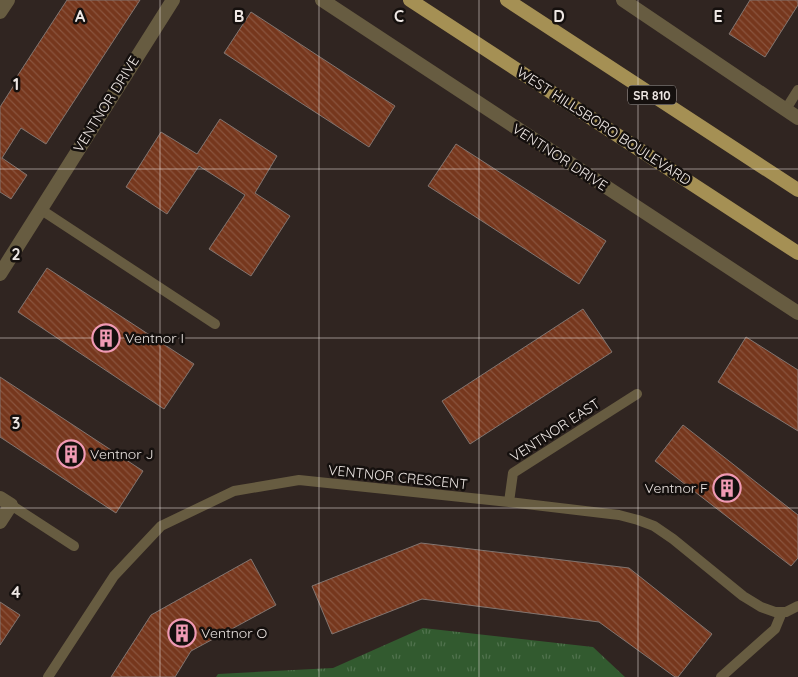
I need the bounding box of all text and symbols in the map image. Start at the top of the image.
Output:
text: A [75,6,86,26]
text: B [234,6,244,26]
text: C [394,6,404,26]
text: D [553,6,565,26]
text: E [713,6,723,26]
street label: VENTNOR DRIVE [69,52,143,156]
street label: WEST HILLSBORO BOULEVARD [513,63,695,189]
text: 1 [13,74,19,94]
road number: SR 810 [628,86,676,104]
street label: VENTNOR DRIVE [509,119,611,195]
text: 2 [11,244,21,264]
building icon: Ventnor I [91,323,121,353]
place label: Ventnor I [125,329,184,347]
street label: VENTNOR EAST [507,394,603,466]
text: 3 [12,413,20,433]
building icon: Ventnor J [56,439,86,469]
place label: Ventnor J [90,445,154,463]
street label: VENTNOR CRESCENT [327,461,469,493]
building icon: Ventnor F [712,473,742,503]
place label: Ventnor F [645,479,708,497]
text: 4 [11,582,21,602]
building icon: Ventnor O [167,618,197,648]
place label: Ventnor O [201,624,267,642]

